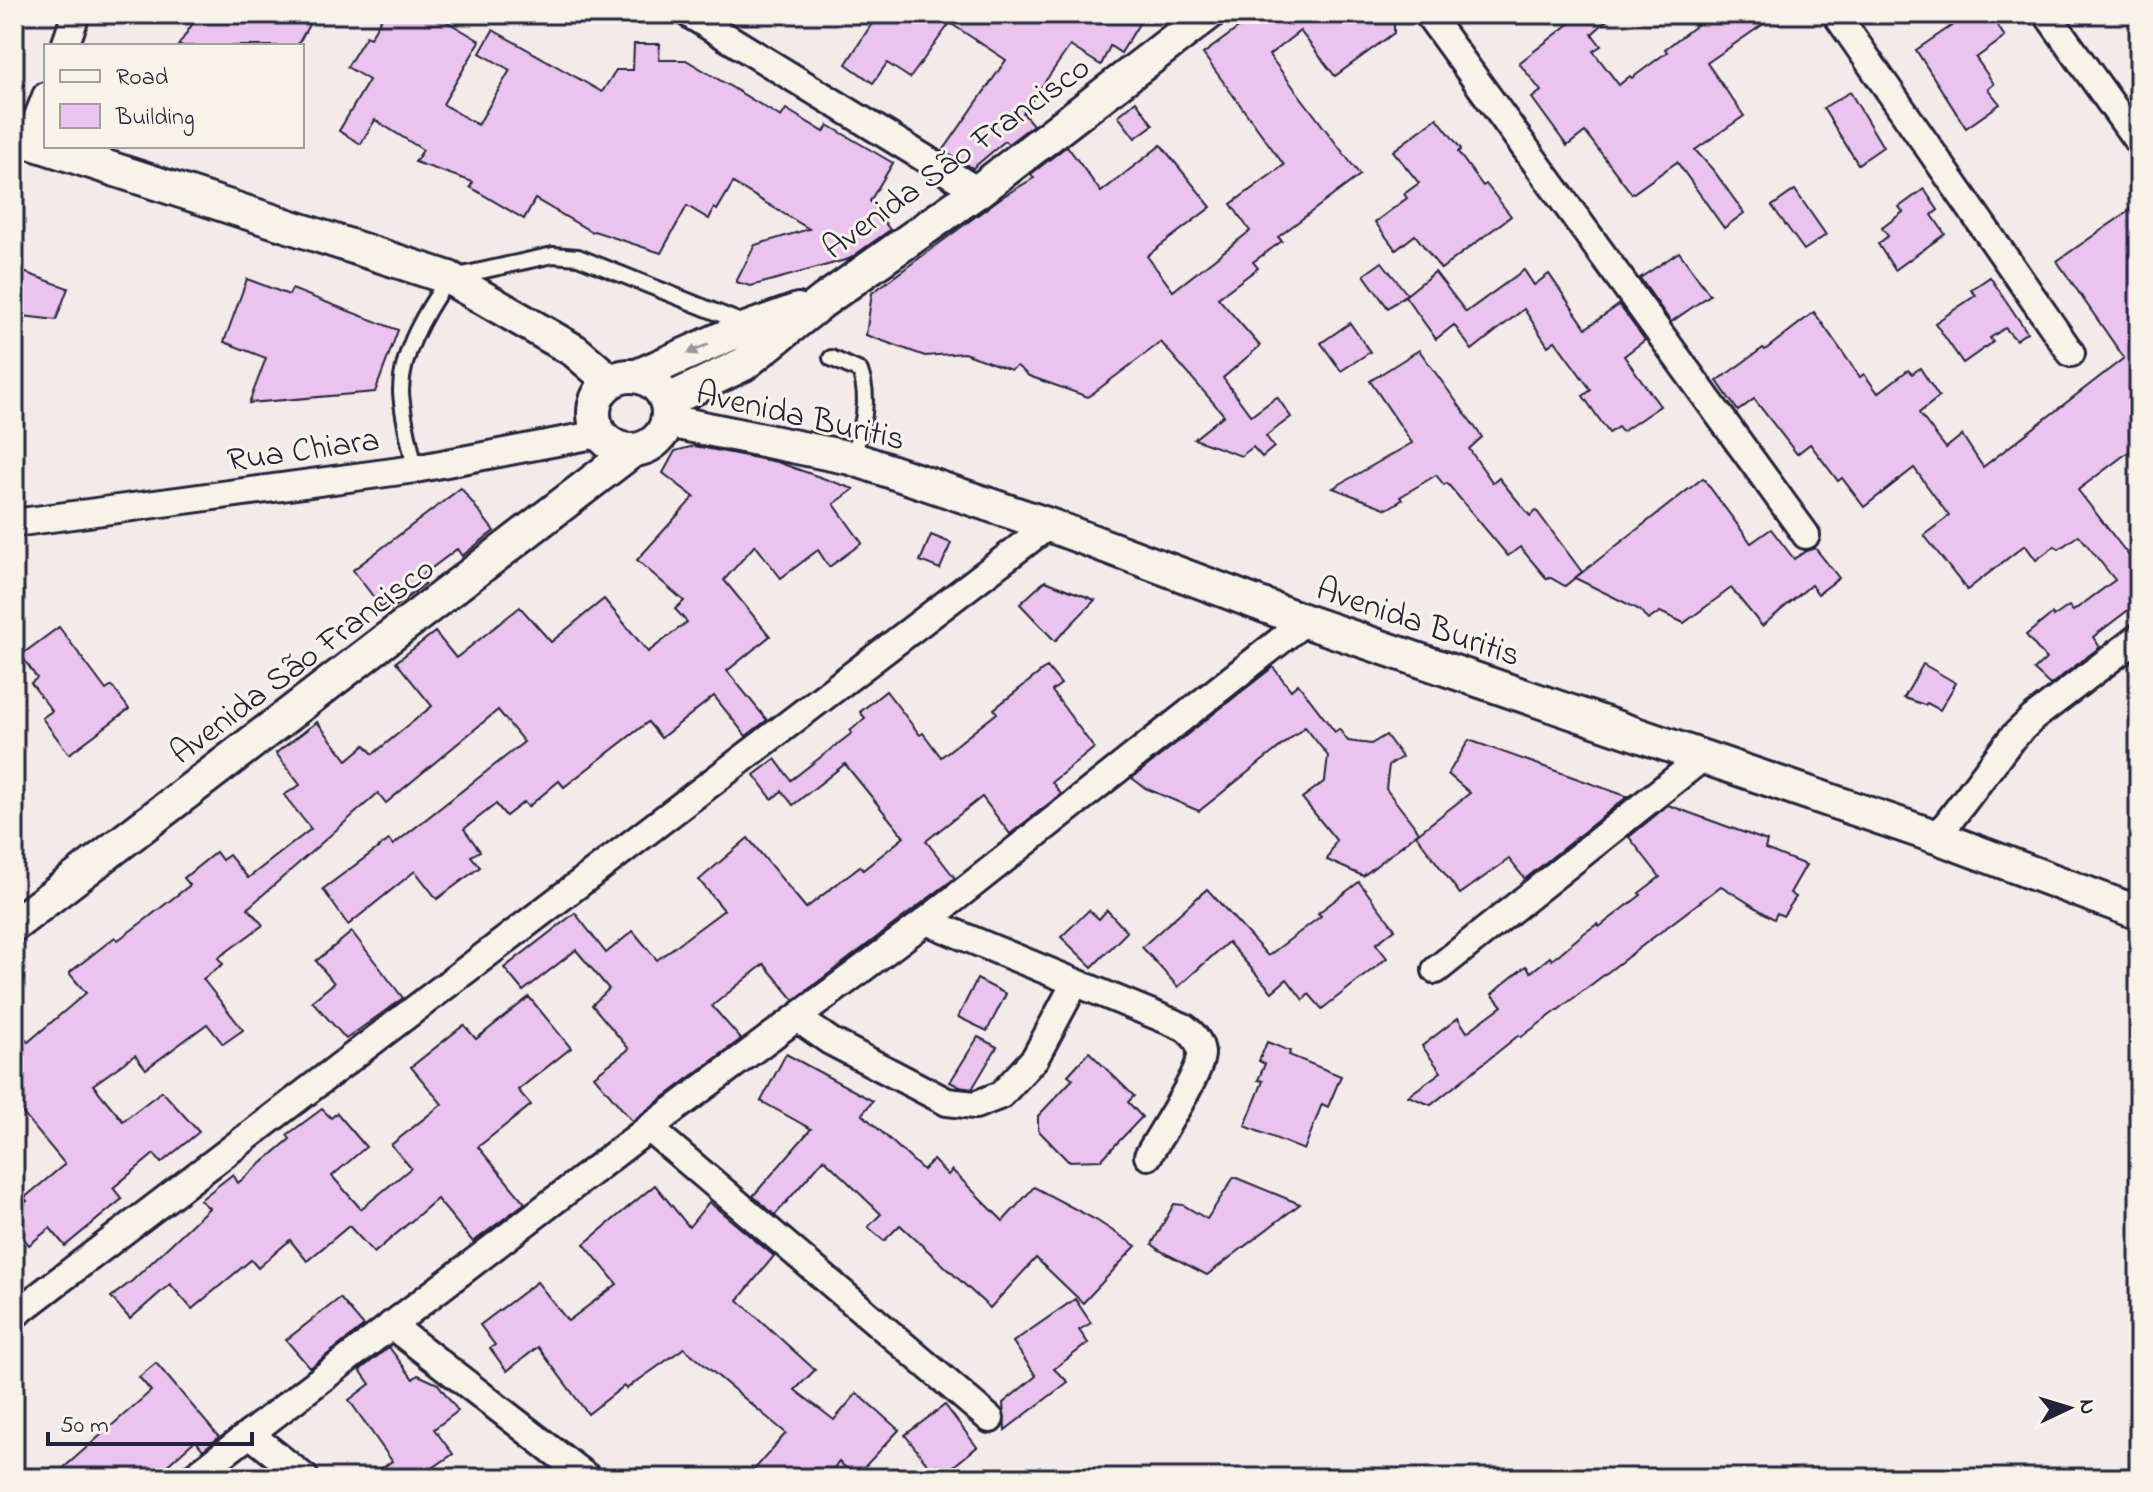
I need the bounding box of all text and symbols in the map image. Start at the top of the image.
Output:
legend [44,44,304,148]
street label: Avenida São Francisco [813,45,1102,274]
text: Road [116,61,169,96]
text: Building [115,101,195,136]
one-way arrow [686,342,710,356]
street label: Avenida Buritis [691,370,909,466]
street label: Rua Chiara [224,417,383,487]
street label: Avenida São Francisco [160,546,446,779]
street label: Avenida Buritis [1309,565,1526,682]
north arrow [2029,1368,2109,1448]
scale bar [48,1396,252,1446]
text: N [2069,1398,2102,1415]
text: 50 m [60,1409,109,1444]

